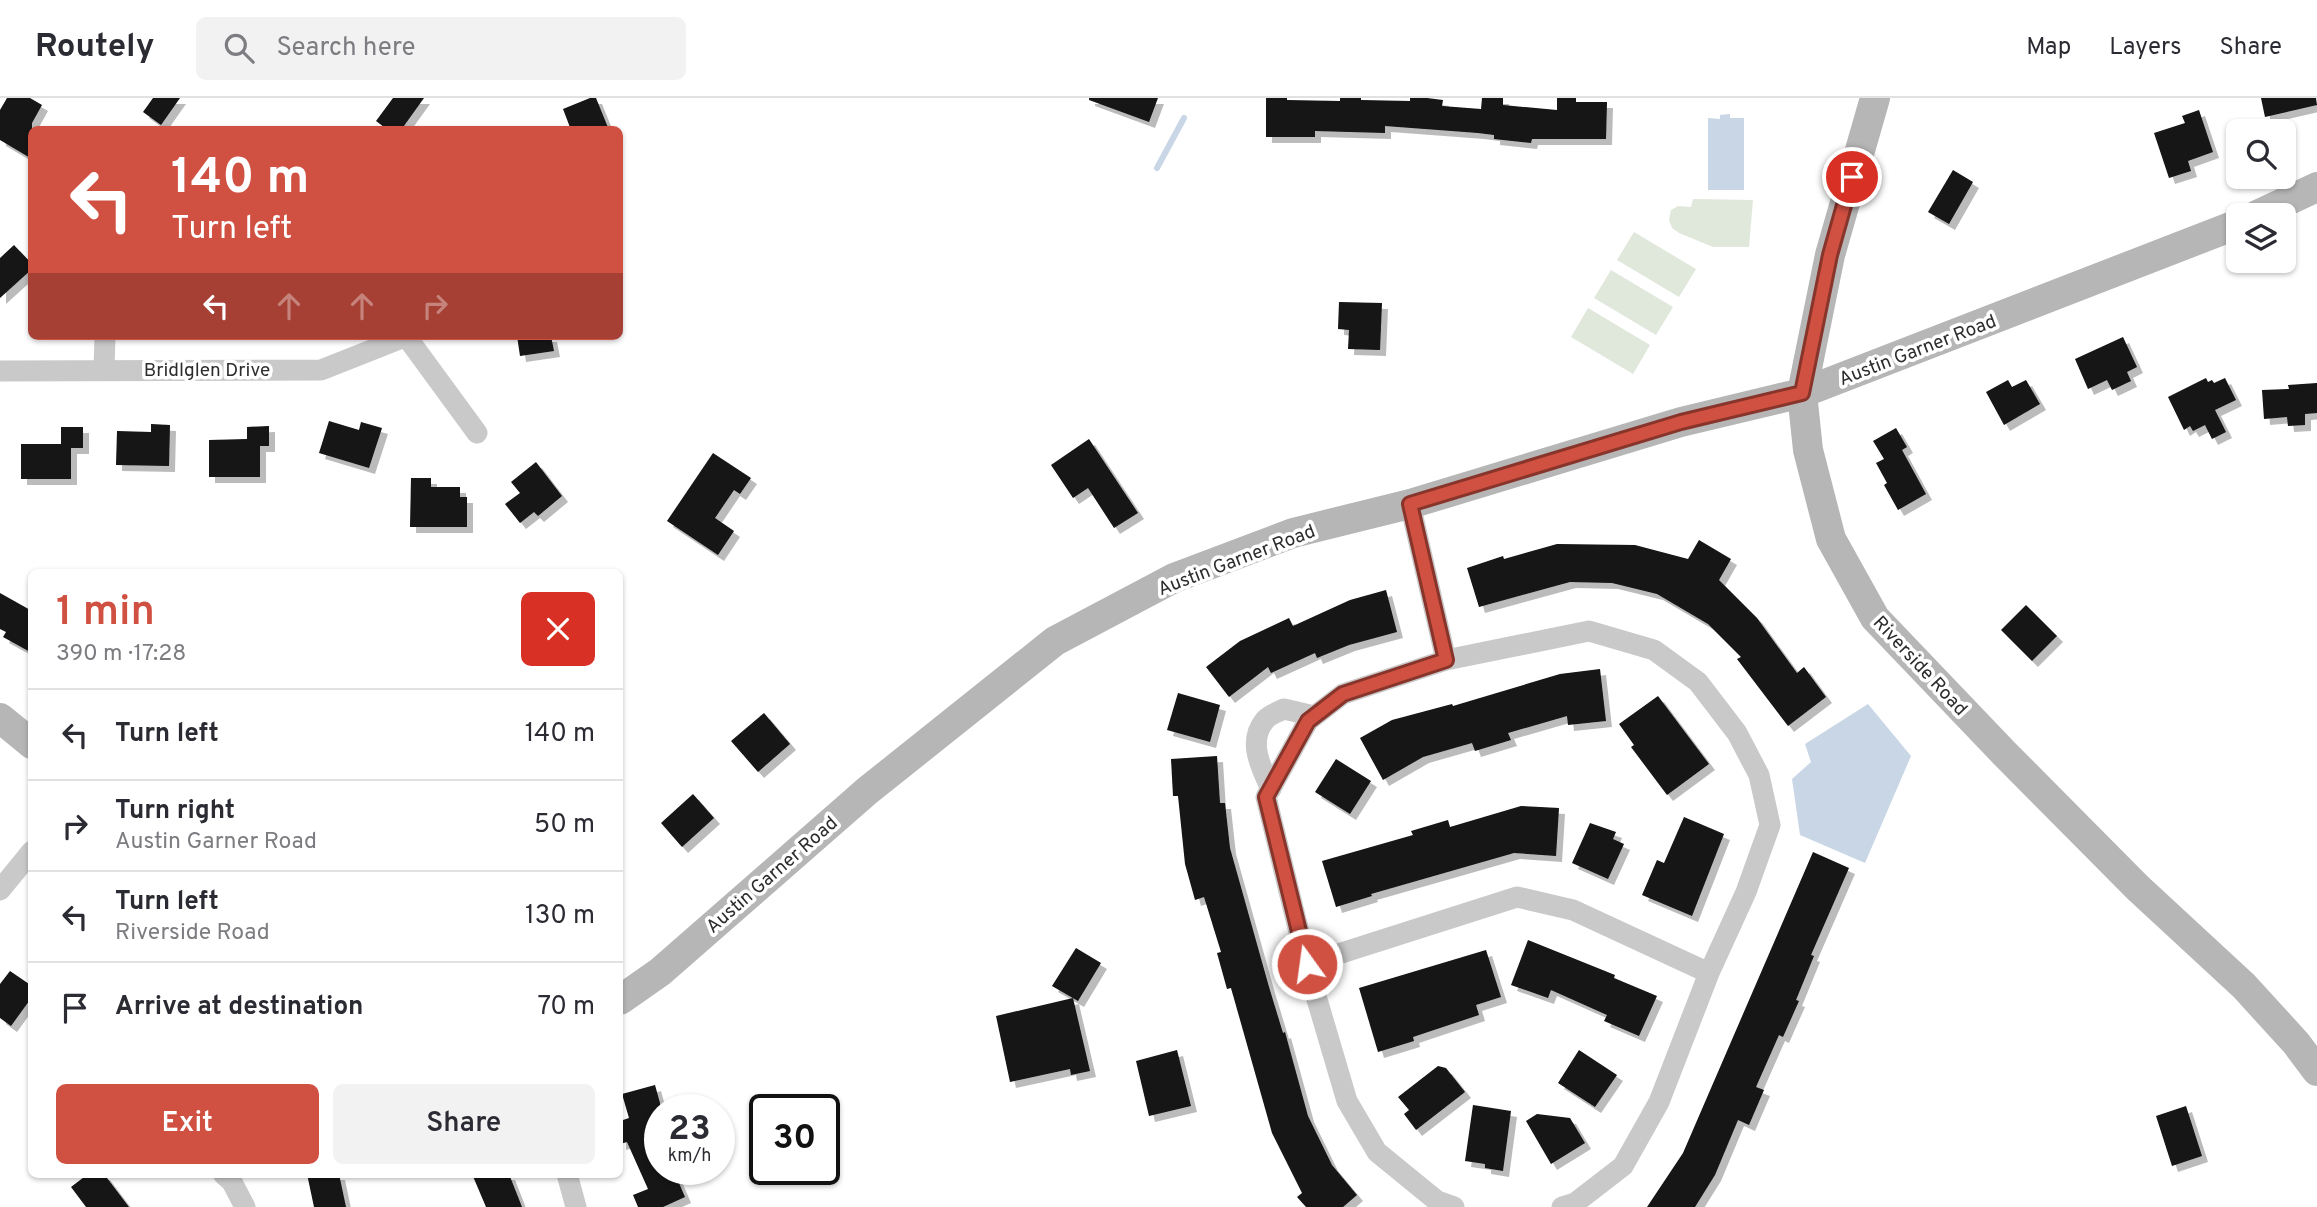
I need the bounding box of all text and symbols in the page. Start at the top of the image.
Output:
search box [196,17,686,80]
text: Routely [35,27,154,69]
icon: search [220,29,258,67]
text: Search here [276,32,415,65]
text: Map [2026,33,2071,63]
text: Layers [2109,33,2181,63]
text: Share [2219,33,2282,63]
map controls [2226,119,2296,273]
button: search [2226,119,2296,189]
pin [1822,147,1882,207]
text: 140 m [171,149,310,211]
icon: left [56,154,147,245]
icon: arrive [1833,158,1871,196]
button: layers [2226,203,2296,273]
text: Turn left [171,210,292,250]
icon: left [197,287,235,325]
icon: ahead [270,287,308,325]
icon: ahead [343,287,381,325]
icon: right [416,287,454,325]
street label: Austin Garner Road [1836,310,2000,392]
street label: Bridlglen Drive [144,359,270,383]
street label: Austin Garner Road [1155,520,1319,602]
text: 1 min [56,587,155,640]
button: close [521,592,595,666]
street label: Riverside Road [1867,611,1972,721]
text: 390 m · 17:28 [56,640,186,669]
icon: left [56,716,94,754]
text: Turn left [115,718,219,751]
text: 140 m [525,718,595,751]
text: Turn right [115,795,235,828]
icon: right [56,807,94,845]
text: 50 m [534,809,595,842]
street label: Austin Garner Road [701,812,843,939]
text: Austin Garner Road [115,828,317,857]
text: Turn left [115,886,219,919]
icon: left [56,898,94,936]
text: 130 m [525,900,595,933]
text: Riverside Road [115,919,270,948]
position arrow [1270,927,1344,1001]
icon: arrive [56,989,94,1027]
text: Arrive at destination [115,991,363,1024]
text: 70 m [537,991,595,1024]
button: Exit [56,1084,319,1164]
button: Share [333,1084,595,1164]
speed limit sign: 30 [749,1094,840,1185]
text: 23 [668,1108,711,1152]
text: km/h [668,1145,711,1168]

